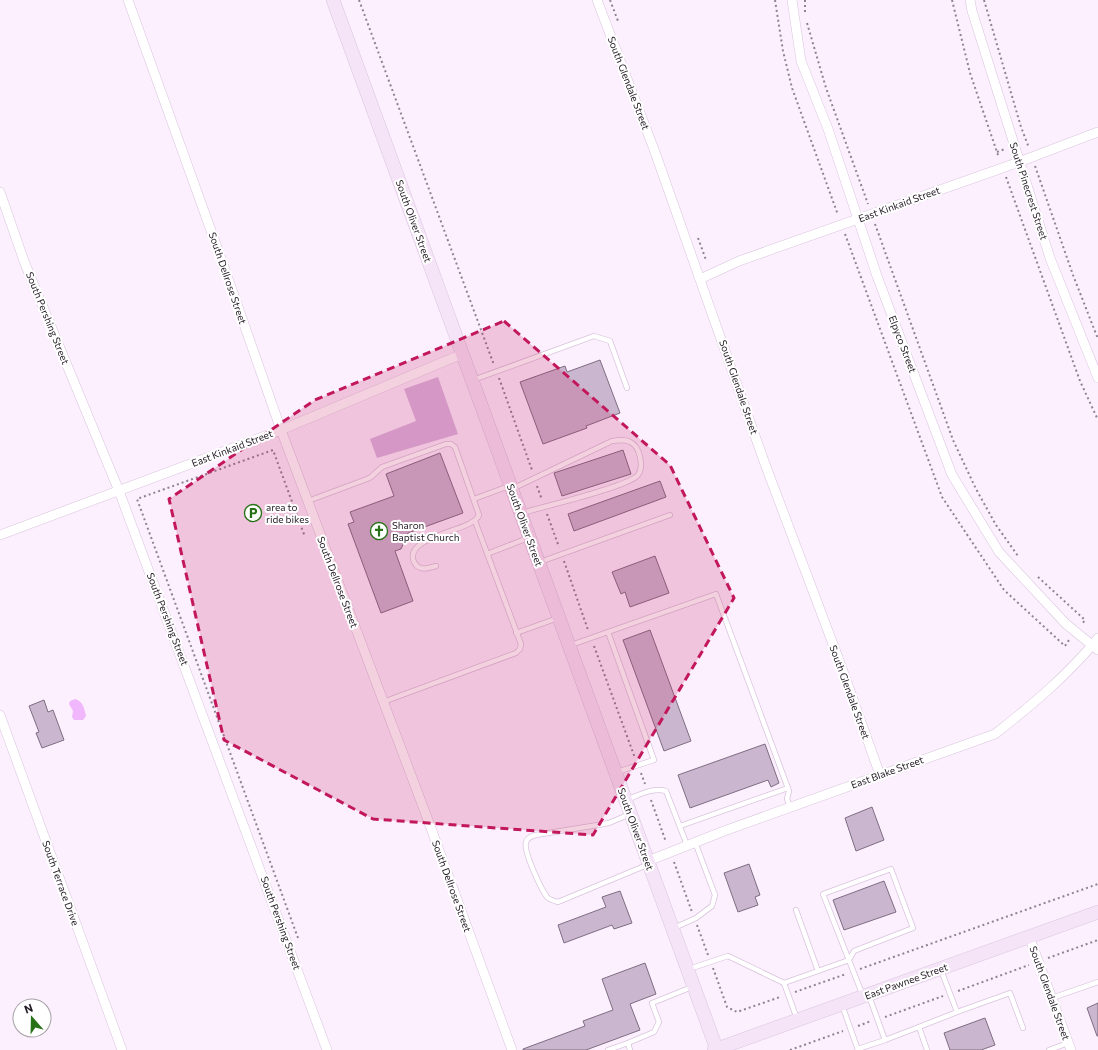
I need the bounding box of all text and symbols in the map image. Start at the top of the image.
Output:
street label: South Glendale Street [606,35,652,131]
street label: South Pinecrest Street [1008,141,1050,241]
street label: South Oliver Street [394,178,434,264]
street label: East Kinkaid Street [857,184,941,224]
street label: South Dellrose Street [207,230,249,326]
street label: South Pershing Street [24,270,72,366]
street label: Elpyco Street [887,314,919,374]
street label: South Glendale Street [717,338,761,436]
street label: East Kinkaid Street [190,427,274,469]
street label: South Oliver Street [505,482,545,568]
place label: area to ride bikes [266,501,309,525]
parking icon: area to ride bikes [243,503,263,523]
place label: Sharon Baptist Church [392,519,459,543]
church icon: Sharon Baptist Church [369,521,389,541]
street label: South Dellrose Street [315,535,361,629]
street label: South Pershing Street [145,571,191,667]
street label: South Glendale Street [827,643,873,741]
street label: East Blake Street [849,753,925,791]
street label: South Oliver Street [616,786,656,872]
street label: South Terrace Drive [40,839,82,927]
street label: South Dellrose Street [430,839,474,933]
street label: South Pershing Street [259,875,303,971]
street label: South Glendale Street [1027,944,1073,1042]
street label: East Pawnee Street [863,960,949,1002]
north arrow [12,998,52,1038]
text: N [22,1001,35,1016]

